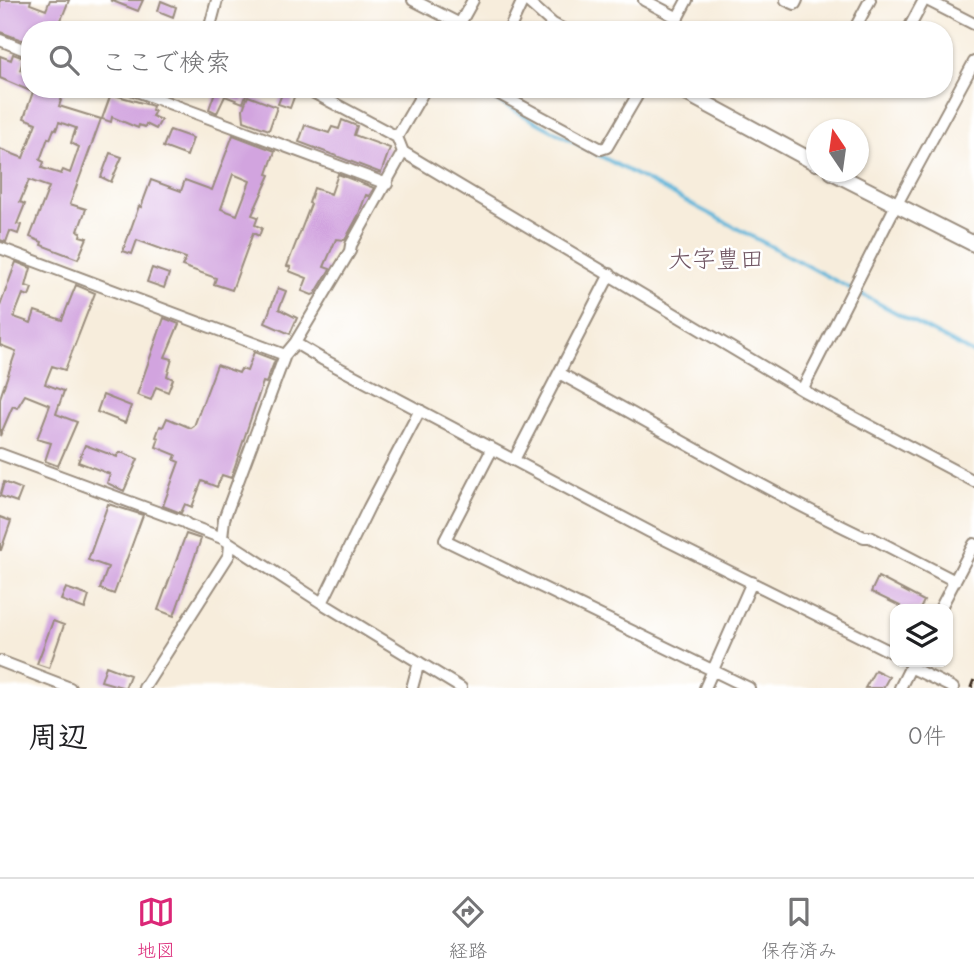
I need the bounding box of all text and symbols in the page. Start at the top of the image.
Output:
search box [21,21,953,98]
icon: search [45,41,83,79]
text: ここで検索 [101,45,231,78]
north arrow [806,119,869,182]
district label: 大字豊田 [668,243,764,273]
map controls [890,604,953,667]
button: layers [890,604,953,667]
text: 周辺 [28,717,88,755]
text: 0件 [908,721,946,750]
tab: 地図 [137,893,175,962]
tab: 経路 [449,893,487,962]
tab: 保存済み [761,893,837,962]

